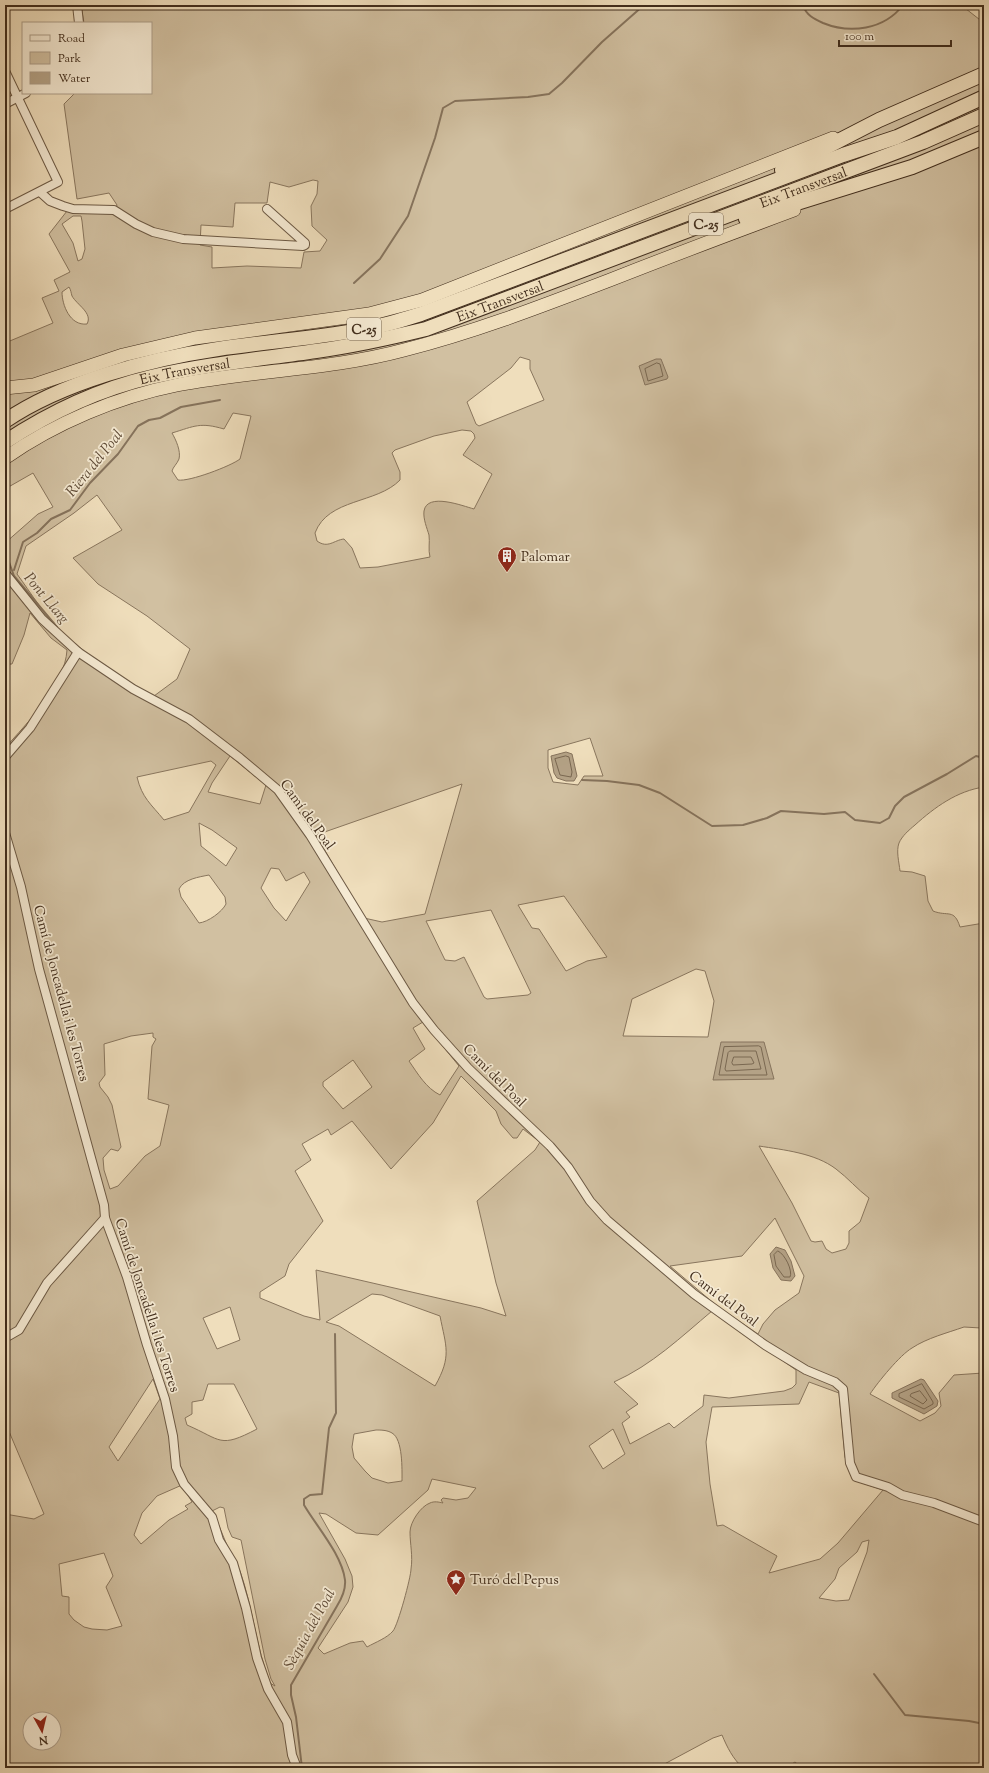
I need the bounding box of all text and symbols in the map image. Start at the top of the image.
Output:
legend [22,22,152,94]
scale bar [839,22,951,48]
text: 100 m [845,28,874,46]
text: Road [58,30,85,48]
text: Park [58,50,81,68]
text: Water [58,70,91,88]
street label: Eix Transversal [757,163,851,214]
road number: C-25 [689,213,723,235]
street label: Eix Transversal [454,277,547,329]
road number: C-25 [347,318,381,340]
street label: Eix Transversal [138,355,232,391]
water label: Riera del Poal [62,426,129,502]
building icon: Palomar [496,545,518,573]
place label: Palomar [521,548,570,568]
water label: Pont Llarg [18,569,74,629]
street label: Camí del Poal [274,776,339,854]
street label: Camí de Joncadella i les Torres [27,903,93,1084]
street label: Camí del Poal [457,1040,530,1113]
street label: Camí de Joncadella i les Torres [108,1216,184,1395]
street label: Camí del Poal [684,1267,762,1332]
place icon: Turó del Pepus [445,1568,467,1596]
place label: Turó del Pepus [470,1571,559,1591]
water label: Sèquia del Poal [279,1585,341,1674]
north arrow [22,1711,62,1751]
text: N [38,1731,50,1748]

